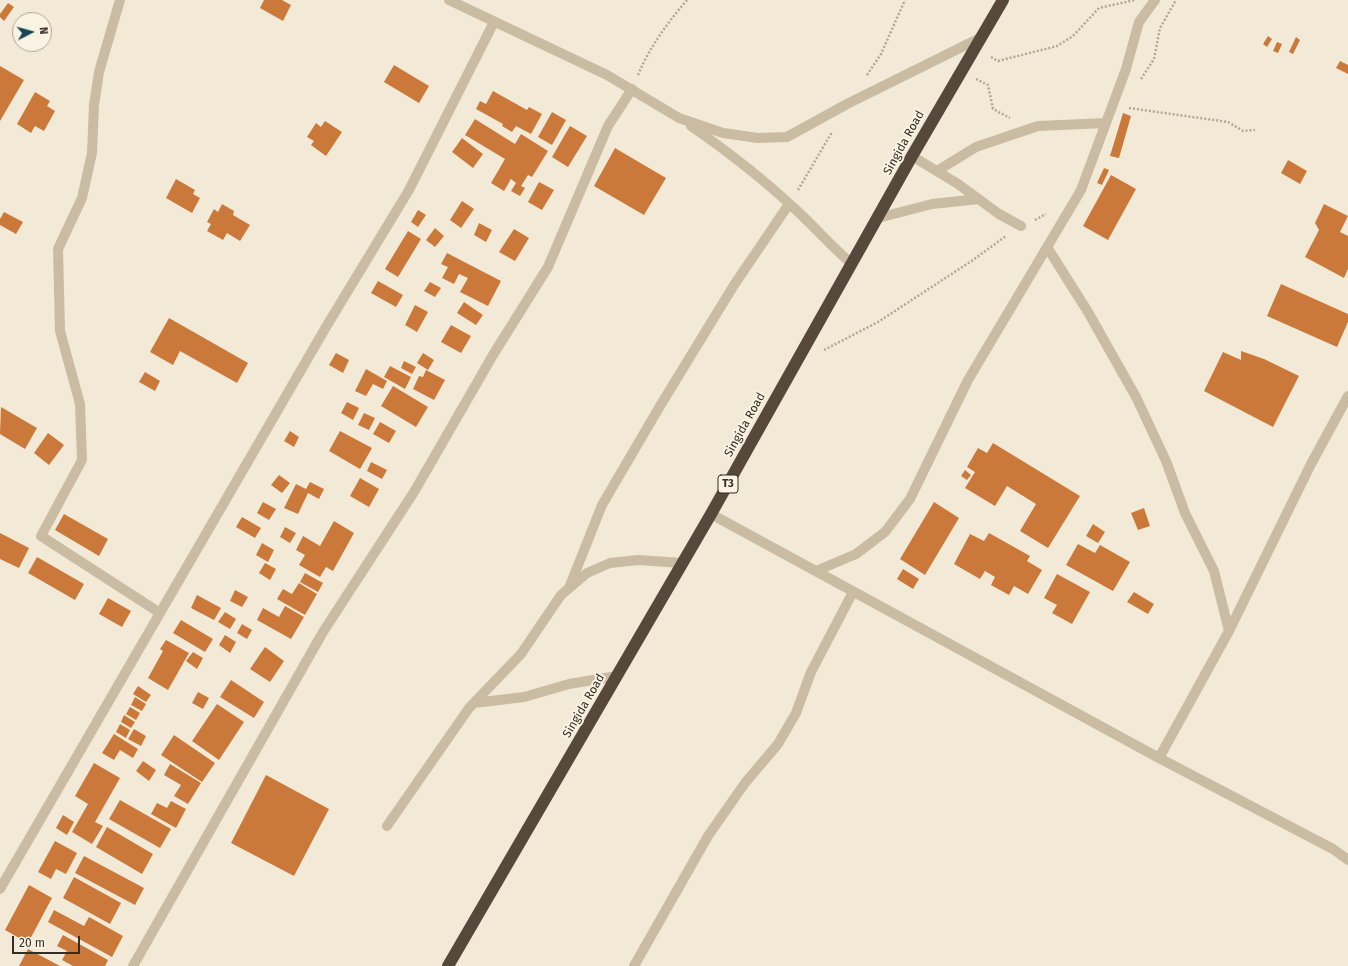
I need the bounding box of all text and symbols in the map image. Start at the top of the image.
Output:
north arrow [12,12,52,52]
text: N [37,26,50,35]
street label: Singida Road [880,108,928,178]
street label: Singida Road [721,390,769,460]
road number: T3 [718,475,738,493]
street label: Singida Road [560,672,608,740]
scale bar [14,928,82,954]
text: 20 m [19,936,45,950]

